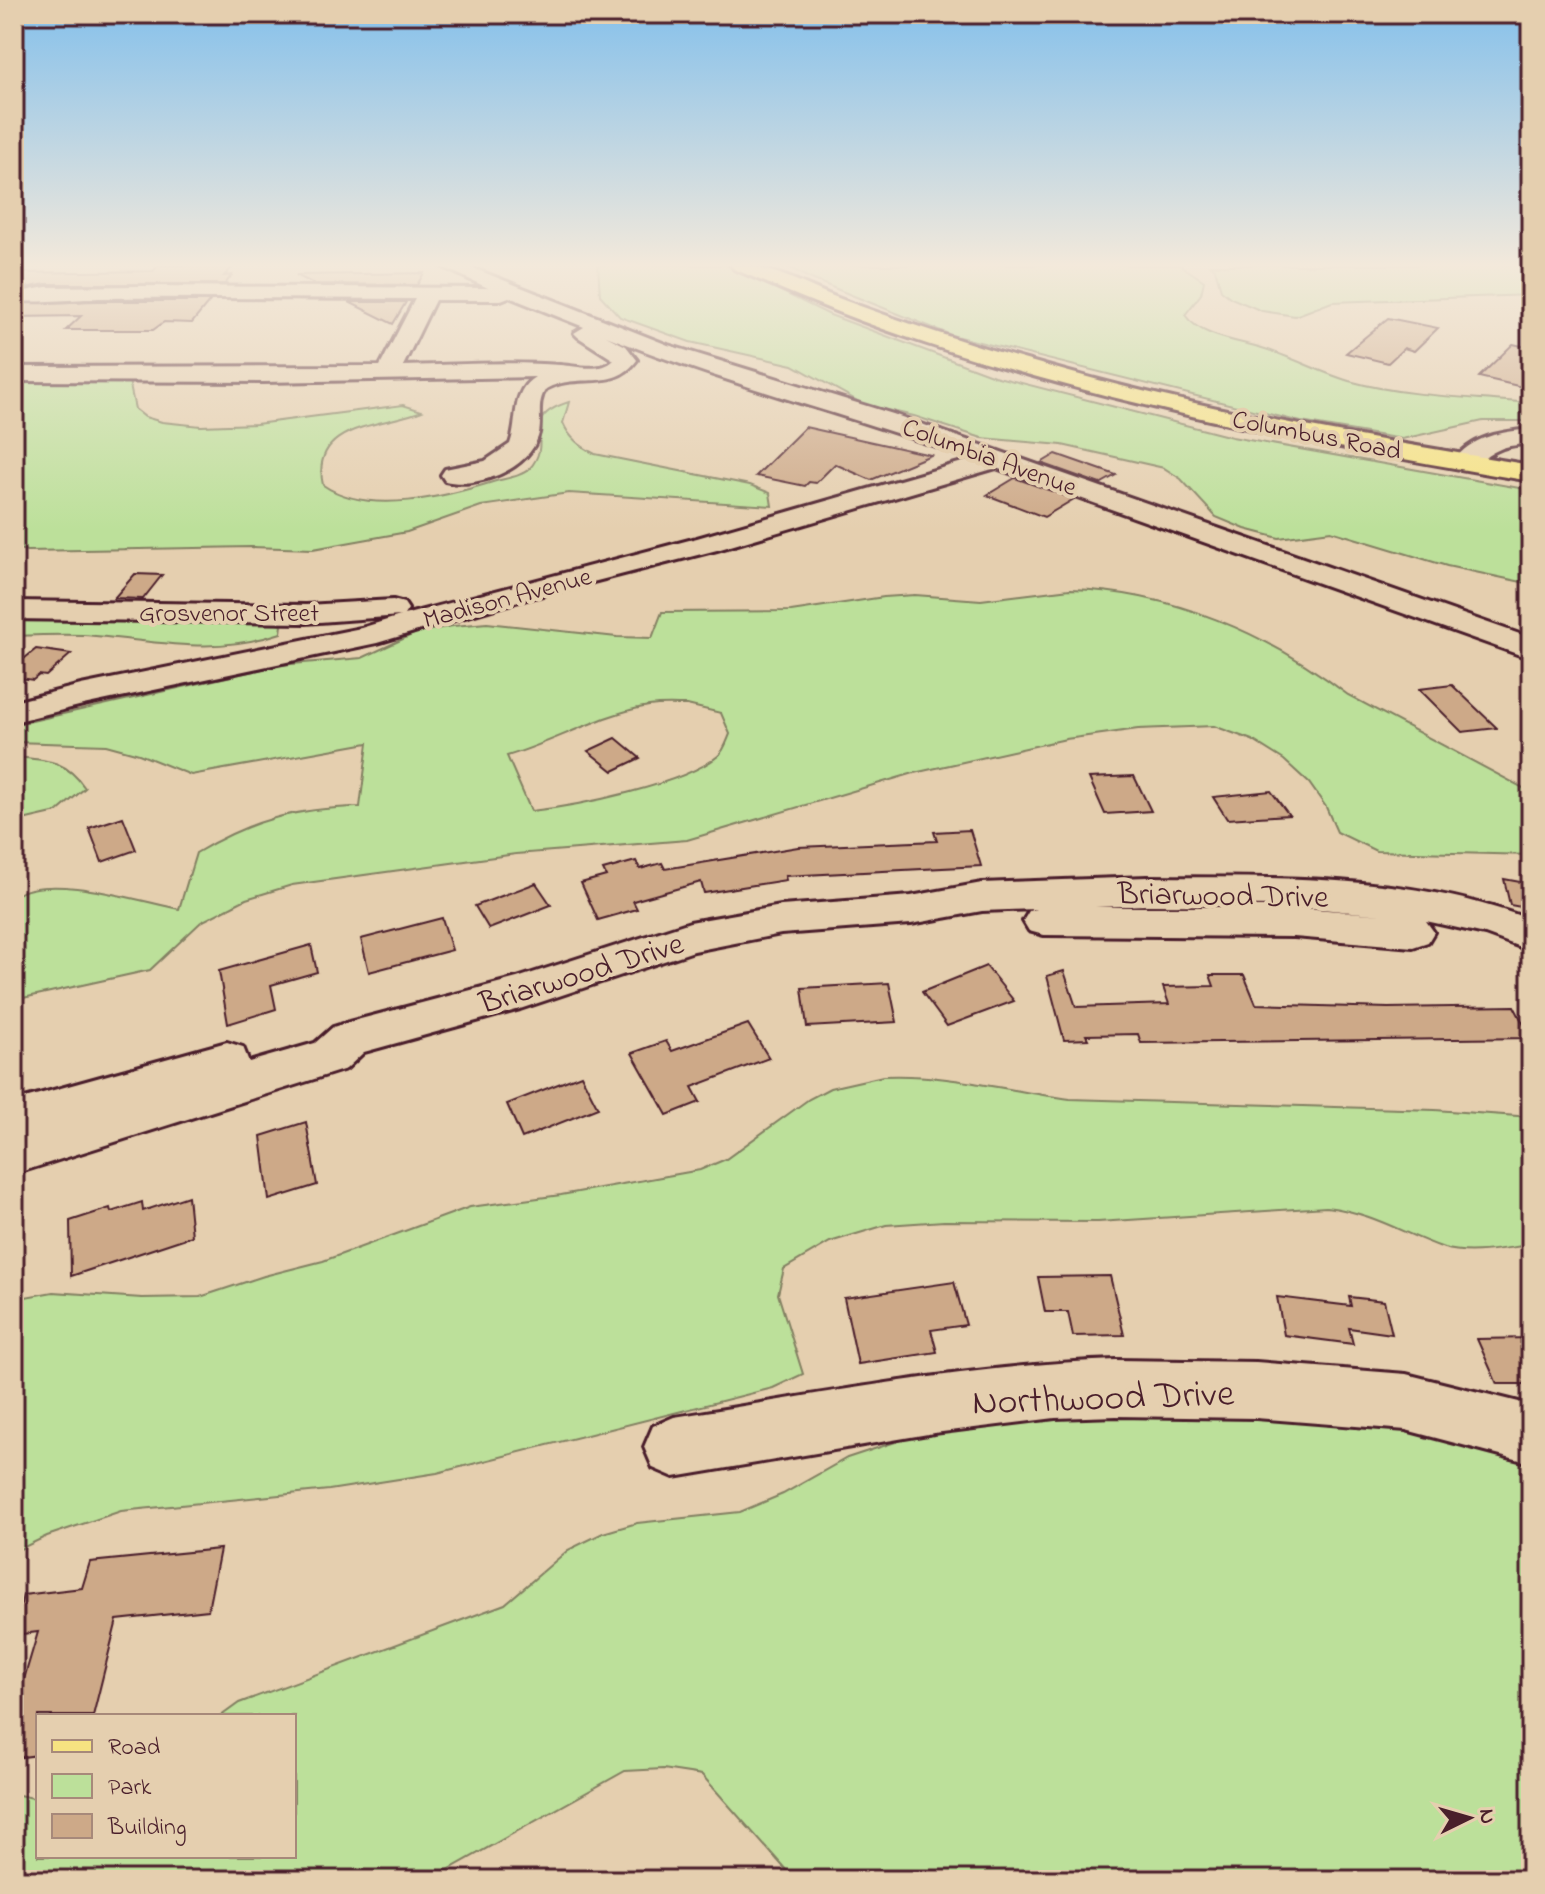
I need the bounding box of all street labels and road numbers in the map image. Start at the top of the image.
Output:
street label: Columbus Road [1229,402,1404,472]
street label: Columbia Avenue [896,410,1082,508]
street label: Madison Avenue [419,559,597,641]
street label: Grosvenor Street [139,596,319,634]
street label: Briarwood Drive [1116,872,1330,923]
street label: Briarwood Drive [473,922,690,1029]
street label: Northwood Drive [971,1367,1236,1433]

